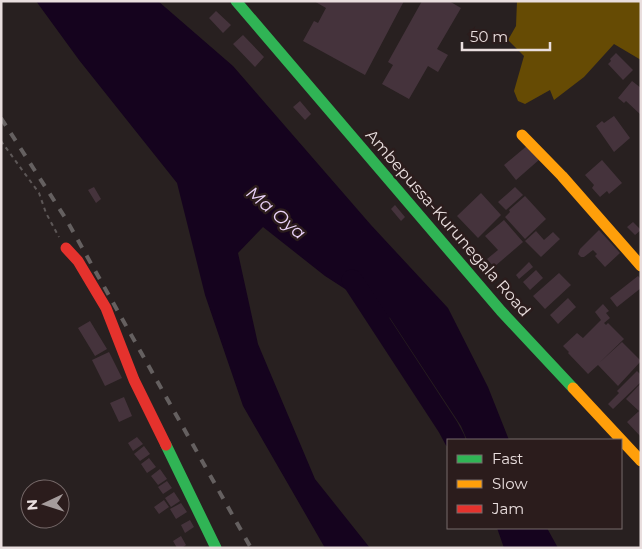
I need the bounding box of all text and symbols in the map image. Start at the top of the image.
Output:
scale bar [462,20,550,52]
text: 50 m [470,27,508,46]
street label: Ambepussa-Kurunegala Road [362,126,534,320]
water label: Ma Oya [242,182,310,244]
legend [447,439,622,529]
text: Fast [492,449,523,468]
text: Slow [492,474,528,493]
north arrow [20,479,70,529]
text: N [23,499,41,511]
text: Jam [491,499,524,518]

